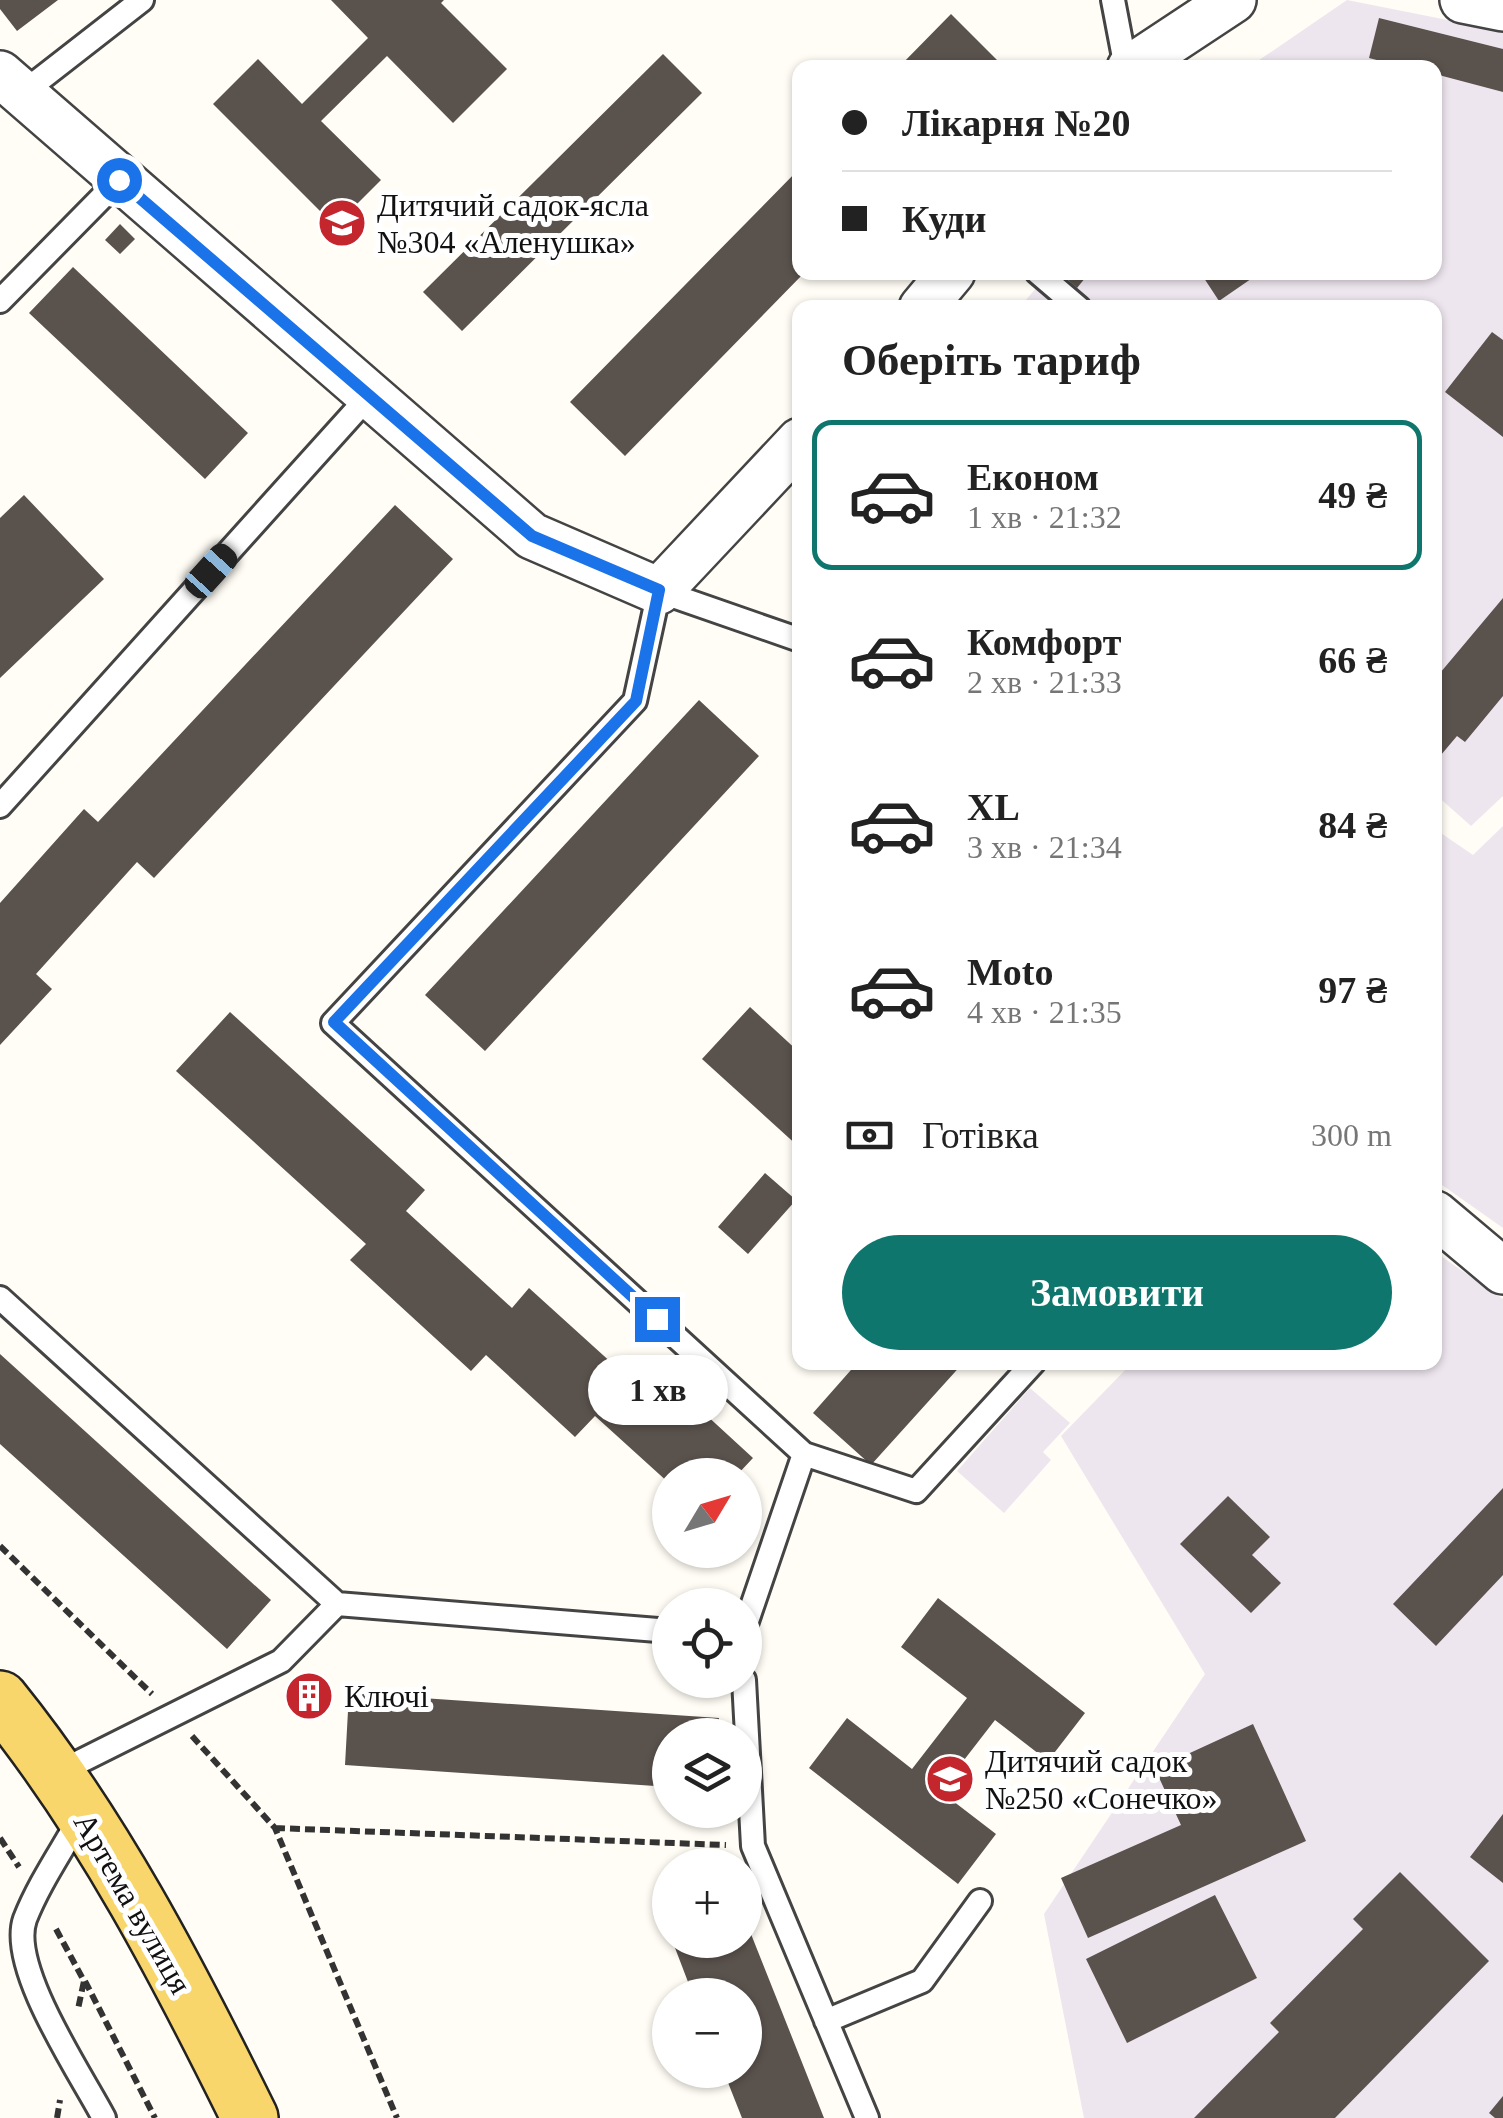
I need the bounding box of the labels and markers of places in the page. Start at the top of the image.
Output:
place label: Дитячий садок-ясла №304 «Аленушка» [377,187,649,260]
school or university icon: Дитячий садок-ясла №304 «Аленушка» [316,197,368,249]
building icon: Ключі [283,1670,335,1722]
place label: Ключі [344,1678,429,1714]
place label: Дитячий садок №250 «Сонечко» [985,1743,1217,1816]
school or university icon: Дитячий садок №250 «Сонечко» [924,1753,976,1805]

